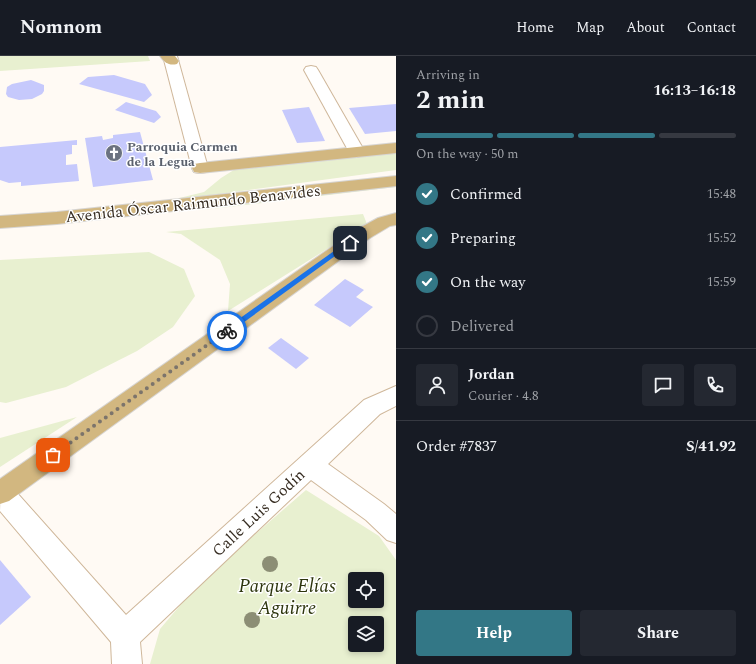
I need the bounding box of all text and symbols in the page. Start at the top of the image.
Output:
text: Nomnom [20,13,102,42]
text: Home [516,17,554,38]
text: Map [576,17,604,38]
text: About [626,17,665,38]
text: Contact [687,17,736,38]
text: Arriving in [416,65,480,85]
text: 16:13–16:18 [653,79,736,102]
text: 2 min [416,80,485,120]
place label: Parroquia Carmen de la Legua [127,137,238,172]
church icon: Parroquia Carmen de la Legua [104,143,124,163]
text: On the way · 50 m [416,144,519,164]
street label: Avenida Óscar Raimundo Benavides [64,179,322,229]
icon: check [416,183,438,205]
text: Confirmed [450,183,522,206]
text: 15:48 [707,184,736,204]
pin [333,226,367,260]
icon: check [416,227,438,249]
text: Preparing [450,227,516,250]
text: 15:52 [707,228,736,248]
icon: home [339,232,361,254]
icon: check [416,271,438,293]
text: On the way [450,271,525,294]
text: 15:59 [707,272,736,292]
courier [207,311,247,351]
text: Delivered [450,315,514,338]
icon: bike [216,320,238,342]
text: Jordan [468,363,515,386]
button: person [416,364,458,406]
button: chat [642,364,684,406]
button: phone [694,364,736,406]
text: Courier · 4.8 [468,386,538,406]
text: Order #7837 [416,435,497,458]
text: S/41.92 [686,435,736,458]
pin [36,438,70,472]
icon: bag [42,444,64,466]
street label: Calle Luis Godín [207,463,311,562]
park label: Parque Elías Aguirre [238,572,336,623]
map controls [348,572,384,652]
button: locate [348,572,384,608]
button: Help [416,610,572,656]
button: Share [580,610,736,656]
button: layers [348,616,384,652]

